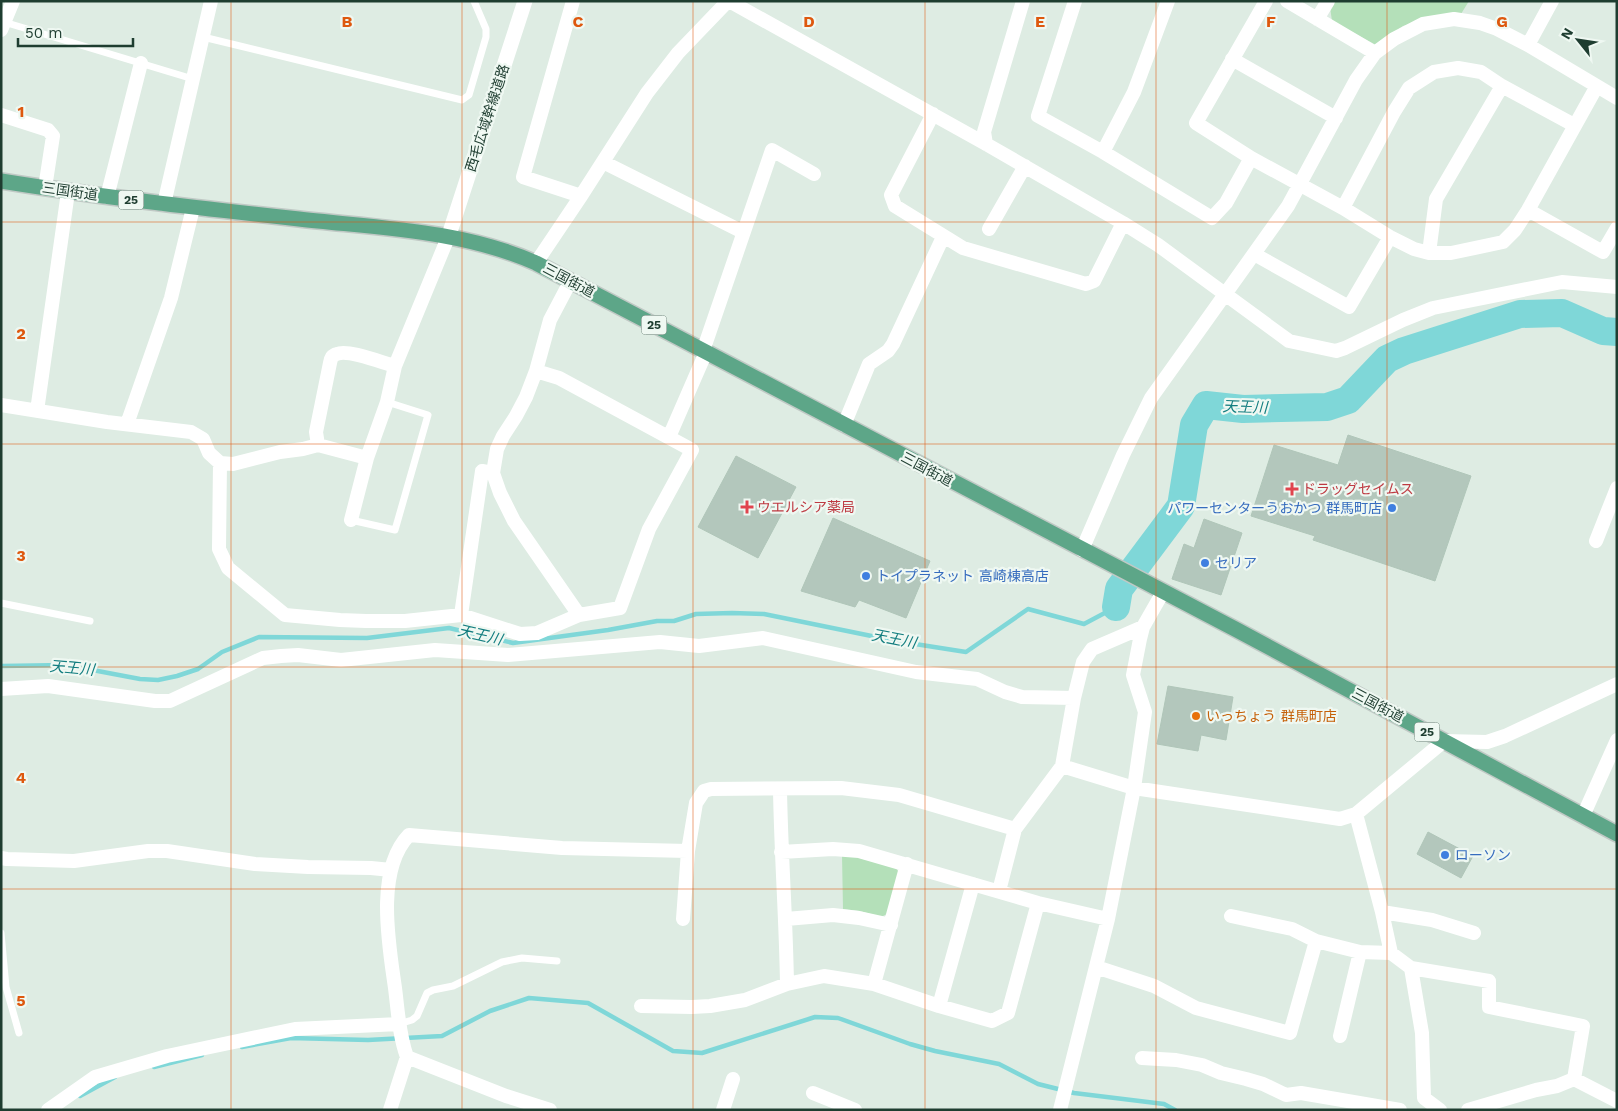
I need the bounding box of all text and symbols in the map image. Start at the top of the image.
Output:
text: B [342,12,353,31]
text: C [573,12,584,31]
text: D [803,12,815,31]
text: E [1035,12,1045,31]
text: F [1266,12,1276,31]
text: G [1496,12,1508,31]
scale bar [18,15,132,47]
north arrow [1553,15,1603,65]
text: 50 m [25,24,62,42]
text: N [1557,25,1576,42]
street label: 西毛広域幹線道路 [462,62,512,174]
text: 1 [18,102,24,121]
street label: 三国街道 [41,179,99,203]
road number: 25 [118,190,144,210]
street label: 三国街道 [541,260,597,300]
road number: 25 [642,316,666,334]
text: 2 [16,324,26,343]
water label: 天王川 [1222,397,1270,417]
street label: 三国街道 [899,449,955,489]
place label: ドラッグセイムス [1302,481,1414,497]
marker: ドラッグセイムス [1286,483,1298,495]
place label: ウエルシア薬局 [757,499,855,515]
place label: パワーセンターうおかつ 群馬町店 [1167,500,1382,516]
marker: ウエルシア薬局 [741,501,753,513]
marker: パワーセンターうおかつ 群馬町店 [1386,502,1398,514]
text: 3 [16,546,26,565]
place label: セリア [1215,555,1257,571]
marker: セリア [1199,557,1211,569]
place label: トイプラネット 高崎棟高店 [876,568,1049,584]
marker: トイプラネット 高崎棟高店 [860,570,872,582]
water label: 天王川 [456,621,506,649]
water label: 天王川 [870,626,920,653]
water label: 天王川 [49,657,97,679]
street label: 三国街道 [1350,685,1406,725]
place label: いっちょう 群馬町店 [1206,708,1337,724]
marker: いっちょう 群馬町店 [1190,710,1202,722]
road number: 25 [1414,722,1440,742]
text: 4 [16,768,26,787]
place label: ローソン [1455,847,1511,863]
marker: ローソン [1439,849,1451,861]
text: 5 [16,991,26,1010]

